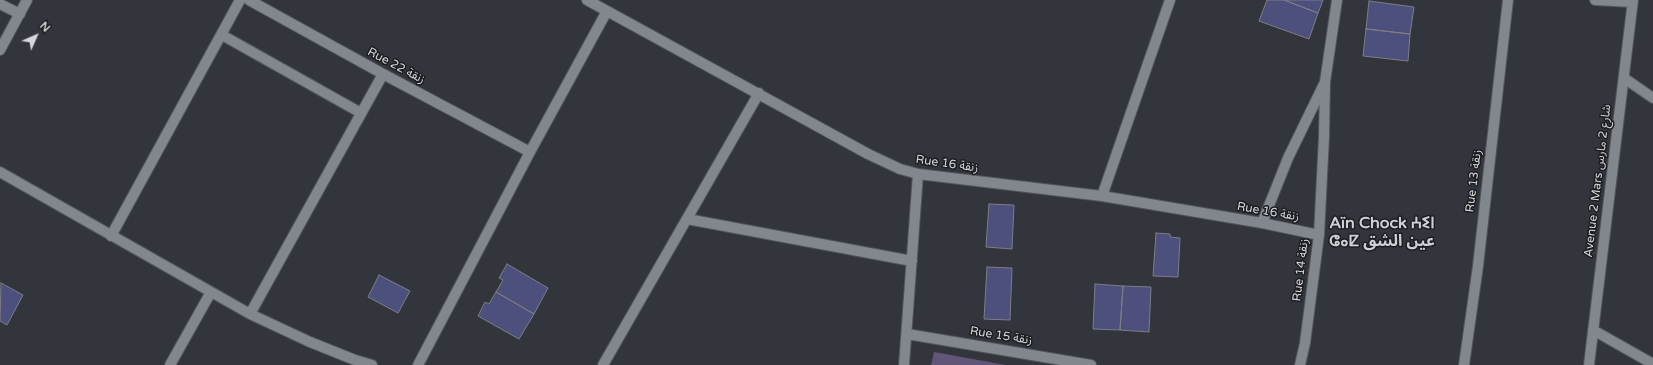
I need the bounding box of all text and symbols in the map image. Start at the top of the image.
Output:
north arrow [16,16,56,56]
text: N [37,19,53,35]
street label: Rue 22 زنقة [365,45,427,87]
street label: Avenue 2 Mars شارع 2 مارس [1581,104,1615,258]
street label: Rue 13 زنقة [1463,149,1485,213]
street label: Rue 16 زنقة [915,152,979,176]
street label: Rue 16 زنقة [1236,199,1300,225]
district label: Aïn Chock ⵄⵉⵏ ⵛⴰⵇ عين الشق [1329,214,1435,252]
street label: Rue 14 زنقة [1290,238,1312,302]
street label: Rue 15 زنقة [969,324,1033,348]

